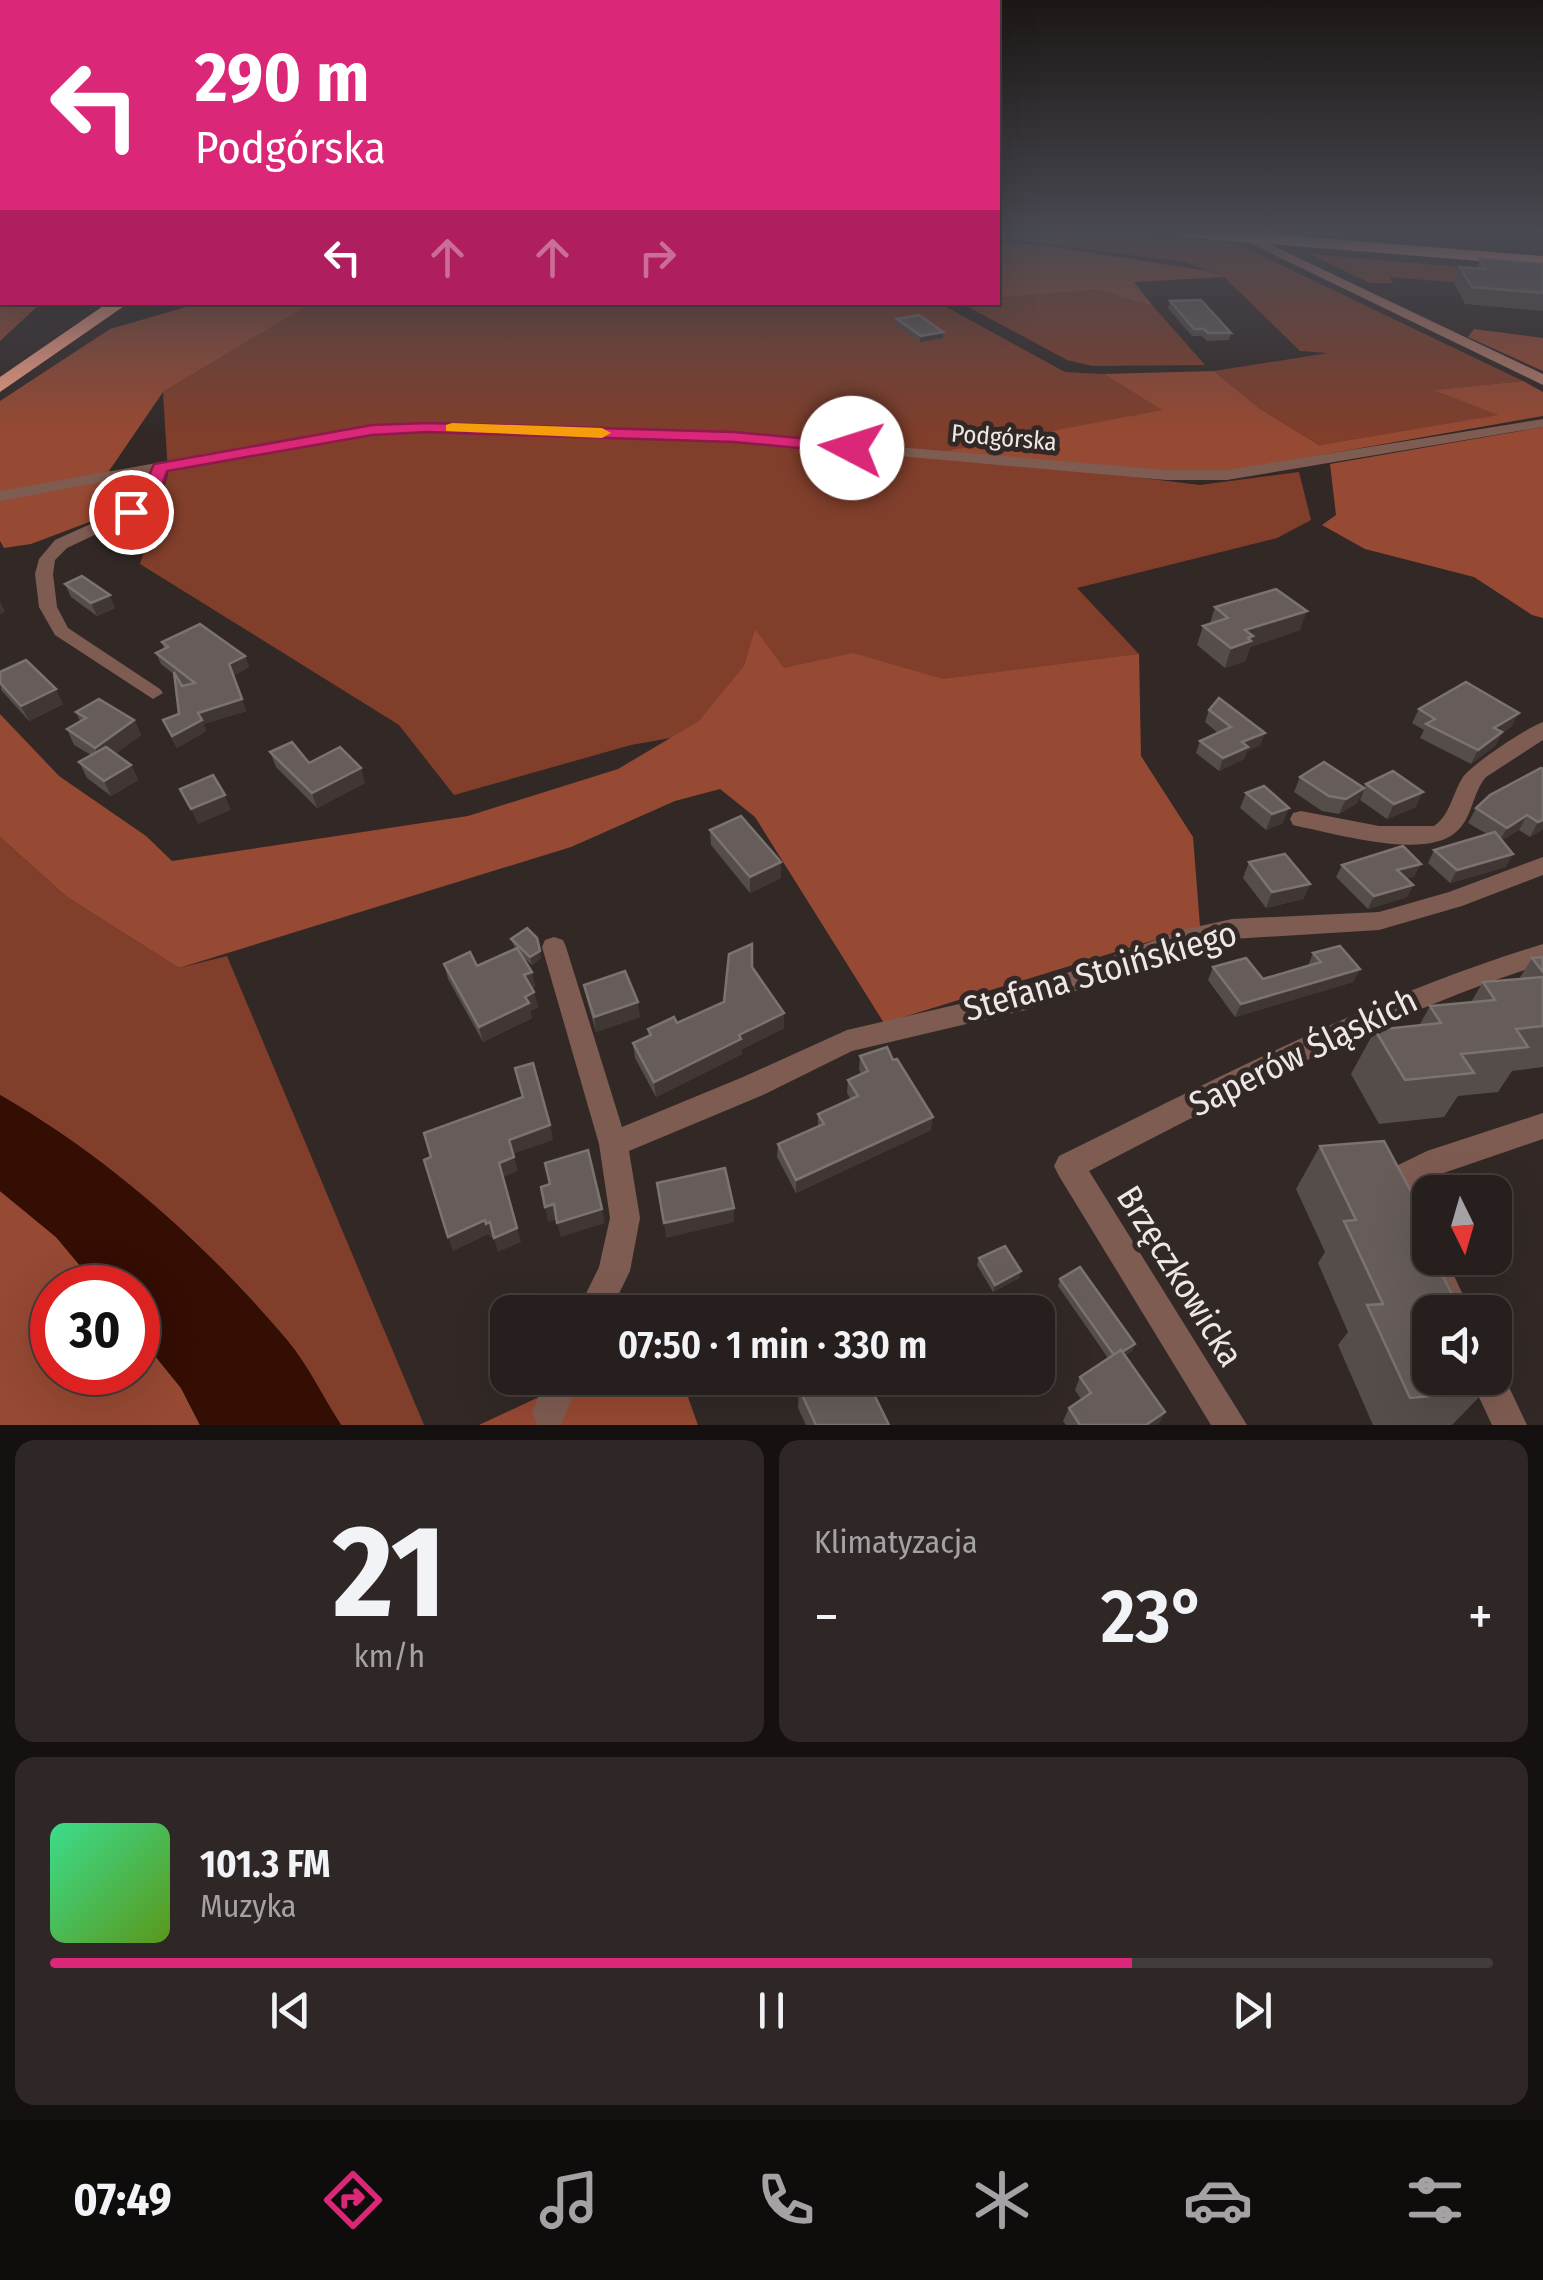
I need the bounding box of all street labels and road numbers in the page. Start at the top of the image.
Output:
street label: Podgórska [950,418,1058,458]
street label: Stefana Stoińskiego [959,912,1241,1030]
street label: Saperów Śląskich [1182,979,1424,1125]
street label: Brzęczkowicka [1108,1178,1252,1374]

